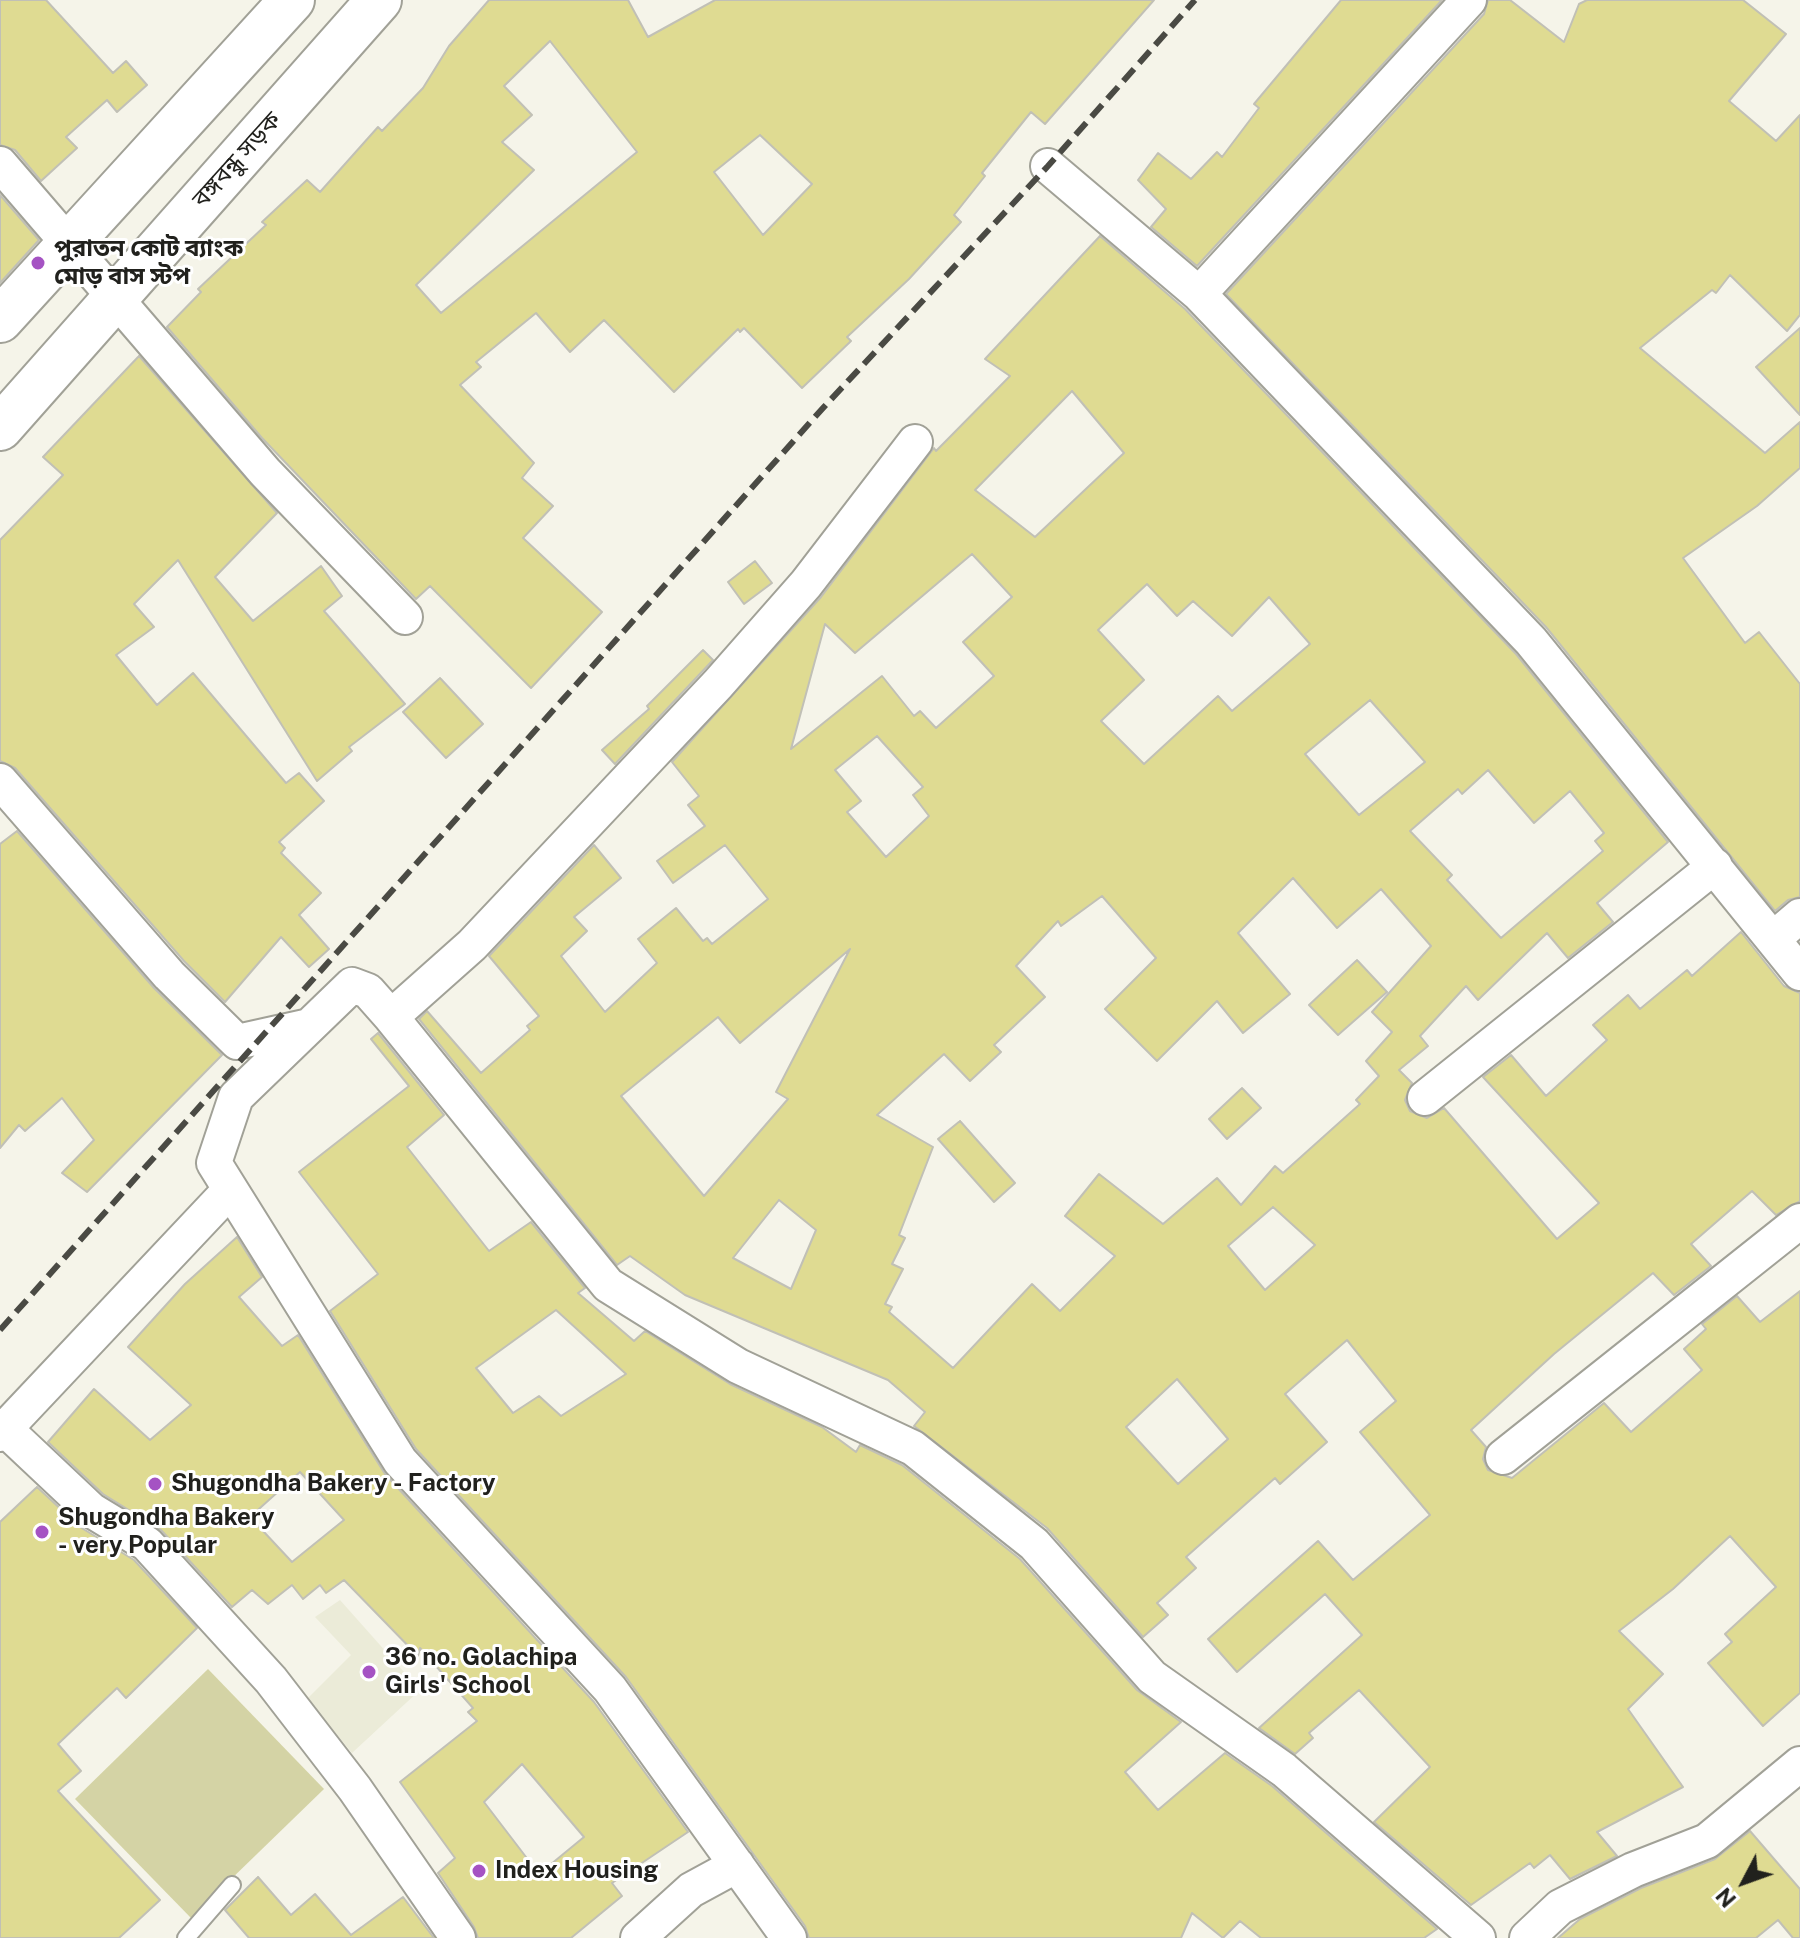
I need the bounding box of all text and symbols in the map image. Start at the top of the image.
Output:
street label: বঙ্গবন্ধু সড়ক [187,106,287,214]
place label: পুরাতন কোট ব্যাংক মোড় বাস স্টপ [54,235,243,291]
marker: পুরাতন কোট ব্যাংক মোড় বাস স্টপ [29,254,47,272]
place label: Shugondha Bakery - Factory [171,1470,496,1498]
marker: Shugondha Bakery - Factory [146,1475,164,1493]
place label: Shugondha Bakery - very Popular [58,1504,274,1560]
marker: Shugondha Bakery - very Popular [33,1523,51,1541]
place label: 36 no. Golachipa Girls' School [385,1644,577,1700]
marker: 36 no. Golachipa Girls' School [360,1663,378,1681]
north arrow [1704,1842,1784,1922]
place label: Index Housing [495,1857,658,1885]
marker: Index Housing [470,1862,488,1880]
text: N [1710,1883,1741,1913]

